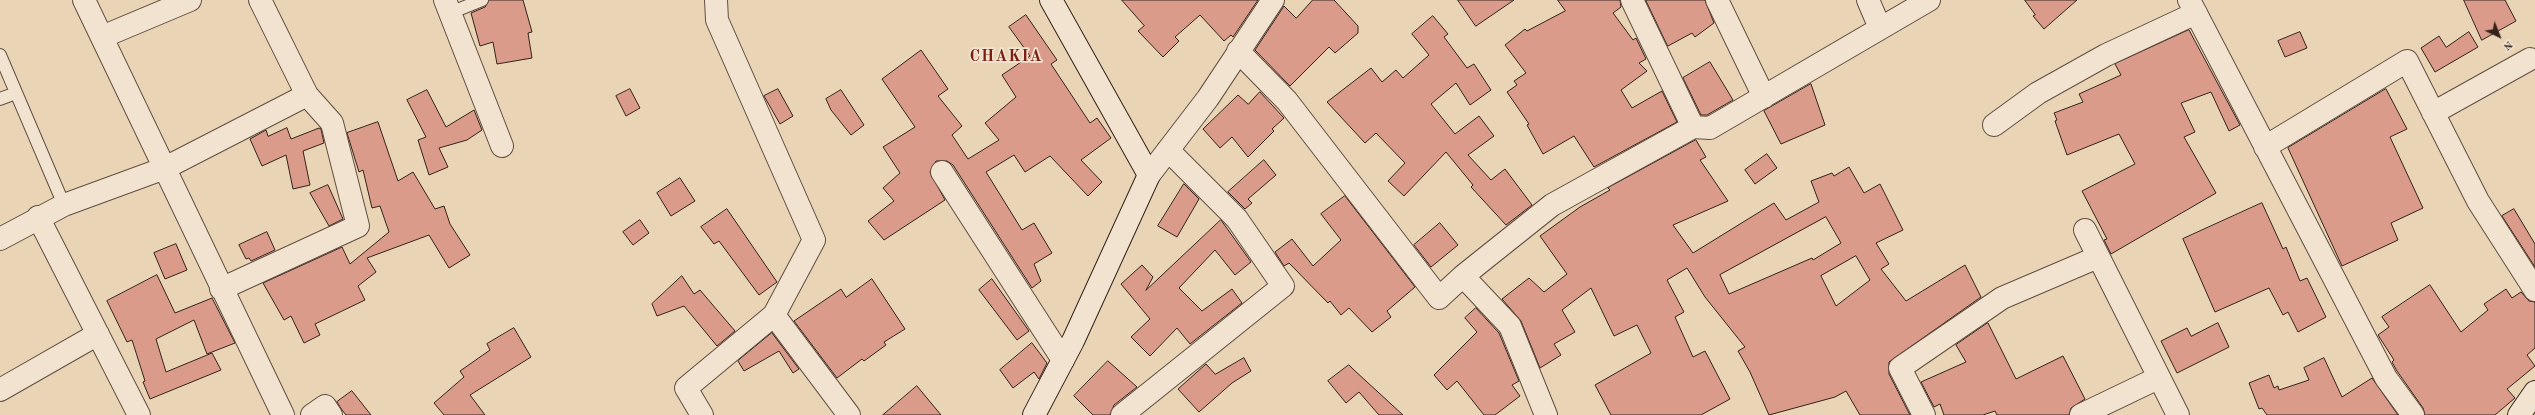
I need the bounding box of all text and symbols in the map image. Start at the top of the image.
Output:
north arrow [2479,16,2519,56]
text: N [2501,38,2514,52]
district label: CHAKIA [969,47,1043,67]

